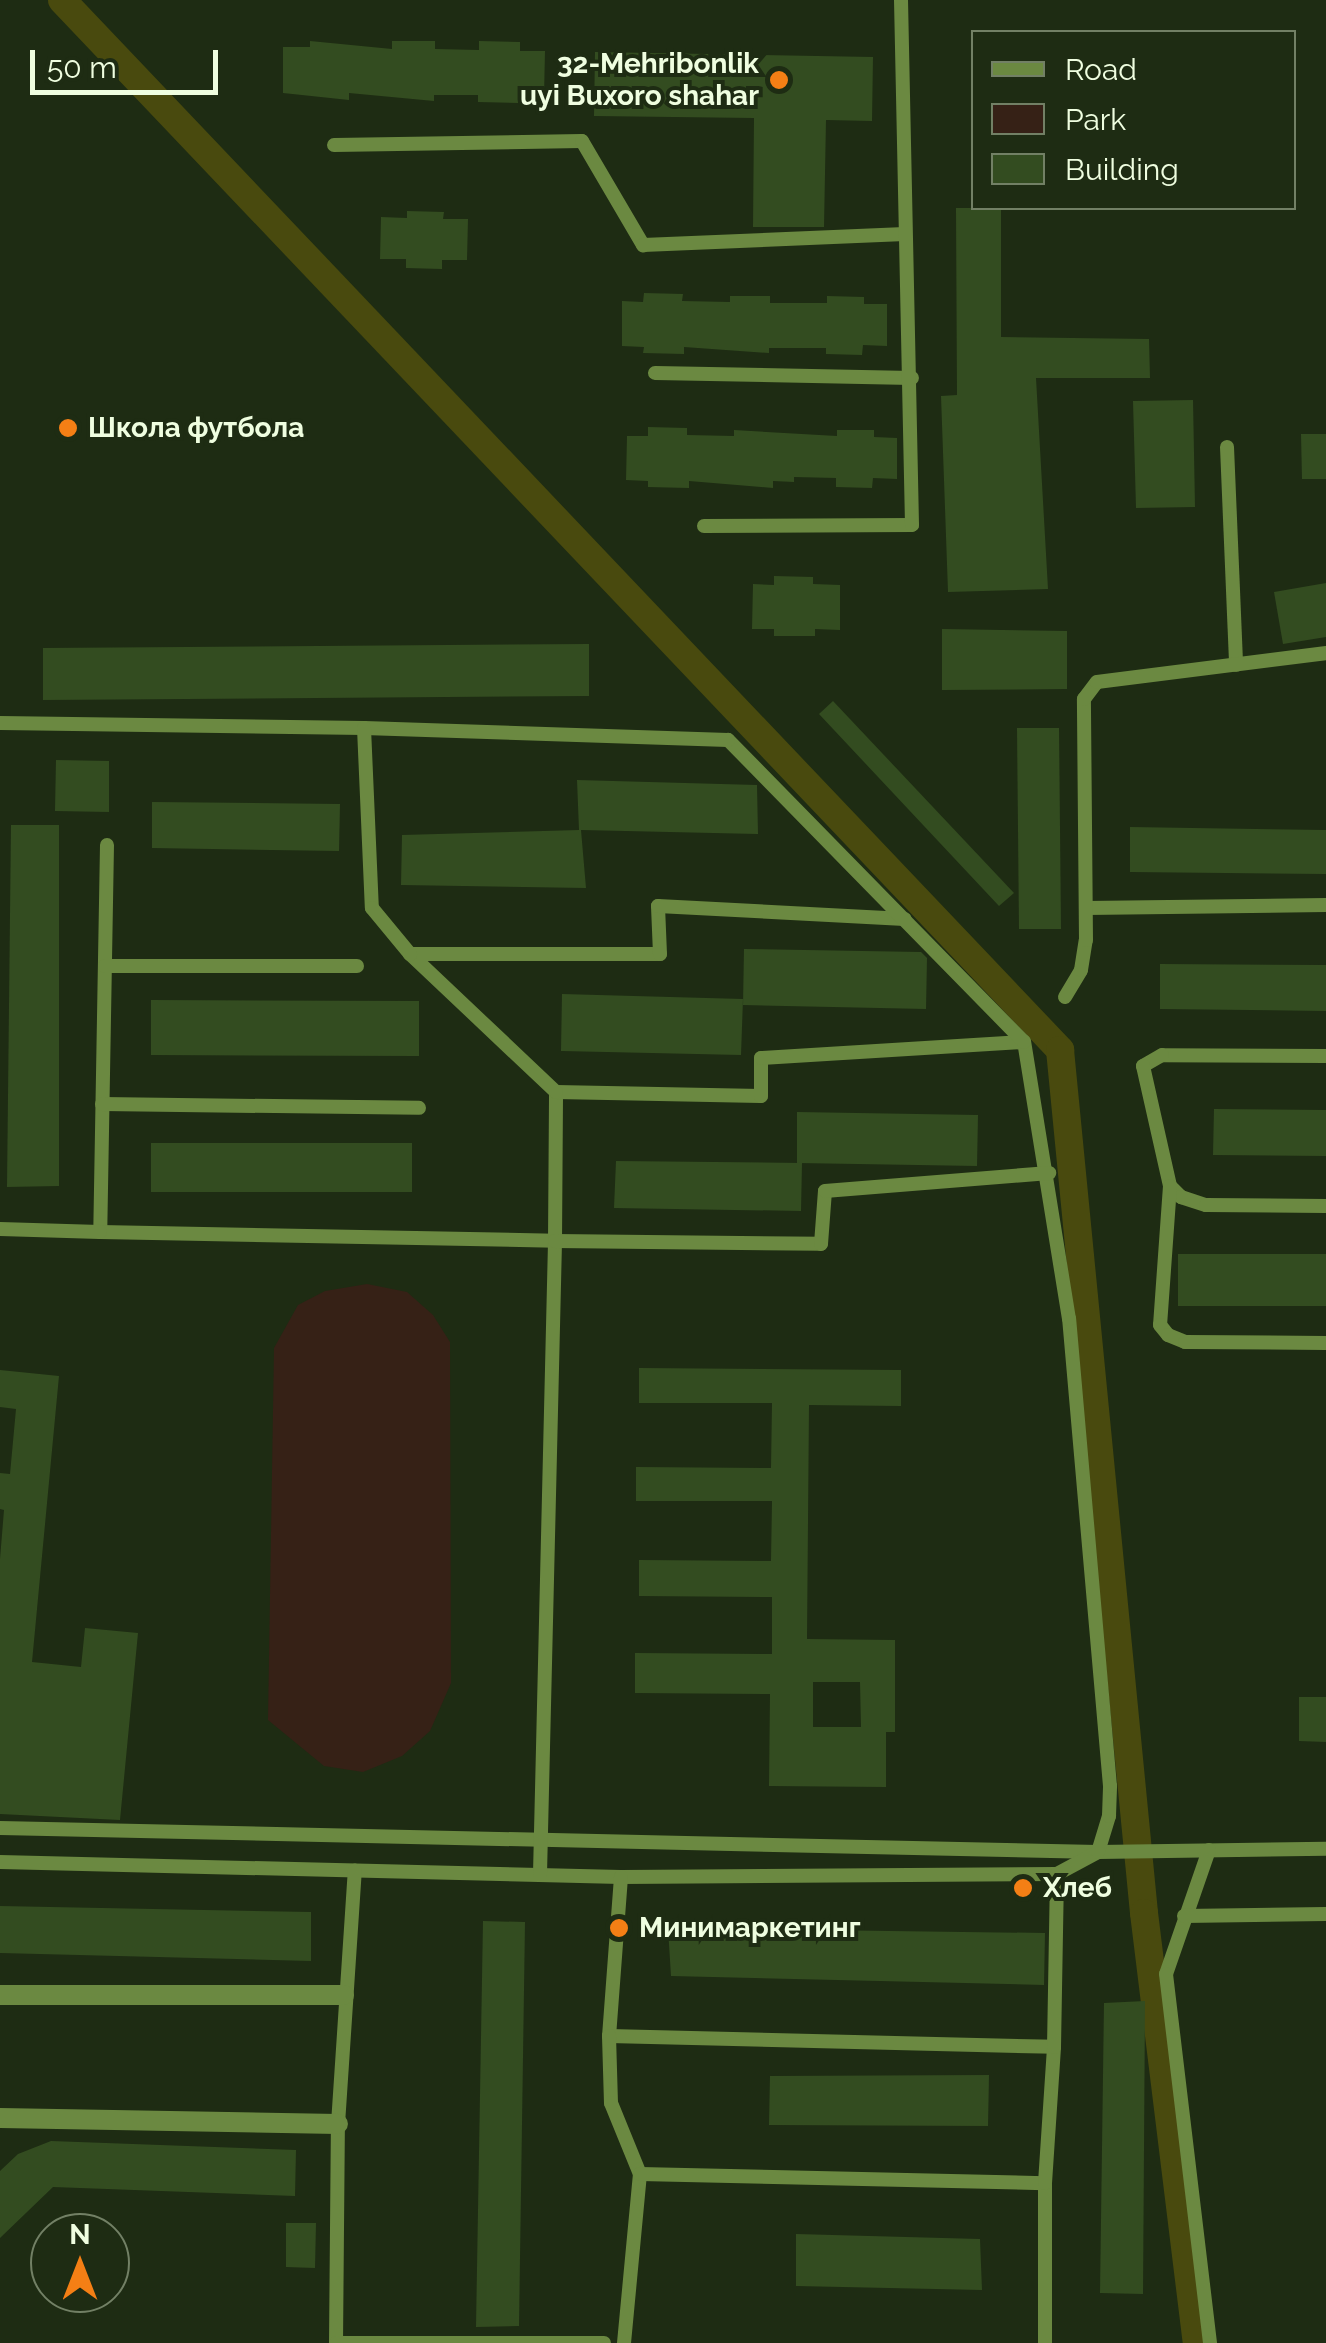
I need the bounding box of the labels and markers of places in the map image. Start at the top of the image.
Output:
place label: 32-Mehribonlik uyi Buxoro shahar [520,47,759,113]
marker: 32-Mehribonlik uyi Buxoro shahar [768,69,790,91]
place label: Школа футбола [88,411,304,445]
marker: Школа футбола [57,417,79,439]
place label: Хлеб [1043,1871,1112,1905]
marker: Хлеб [1012,1877,1034,1899]
place label: Минимаркетинг [639,1911,861,1945]
marker: Минимаркетинг [608,1917,630,1939]

